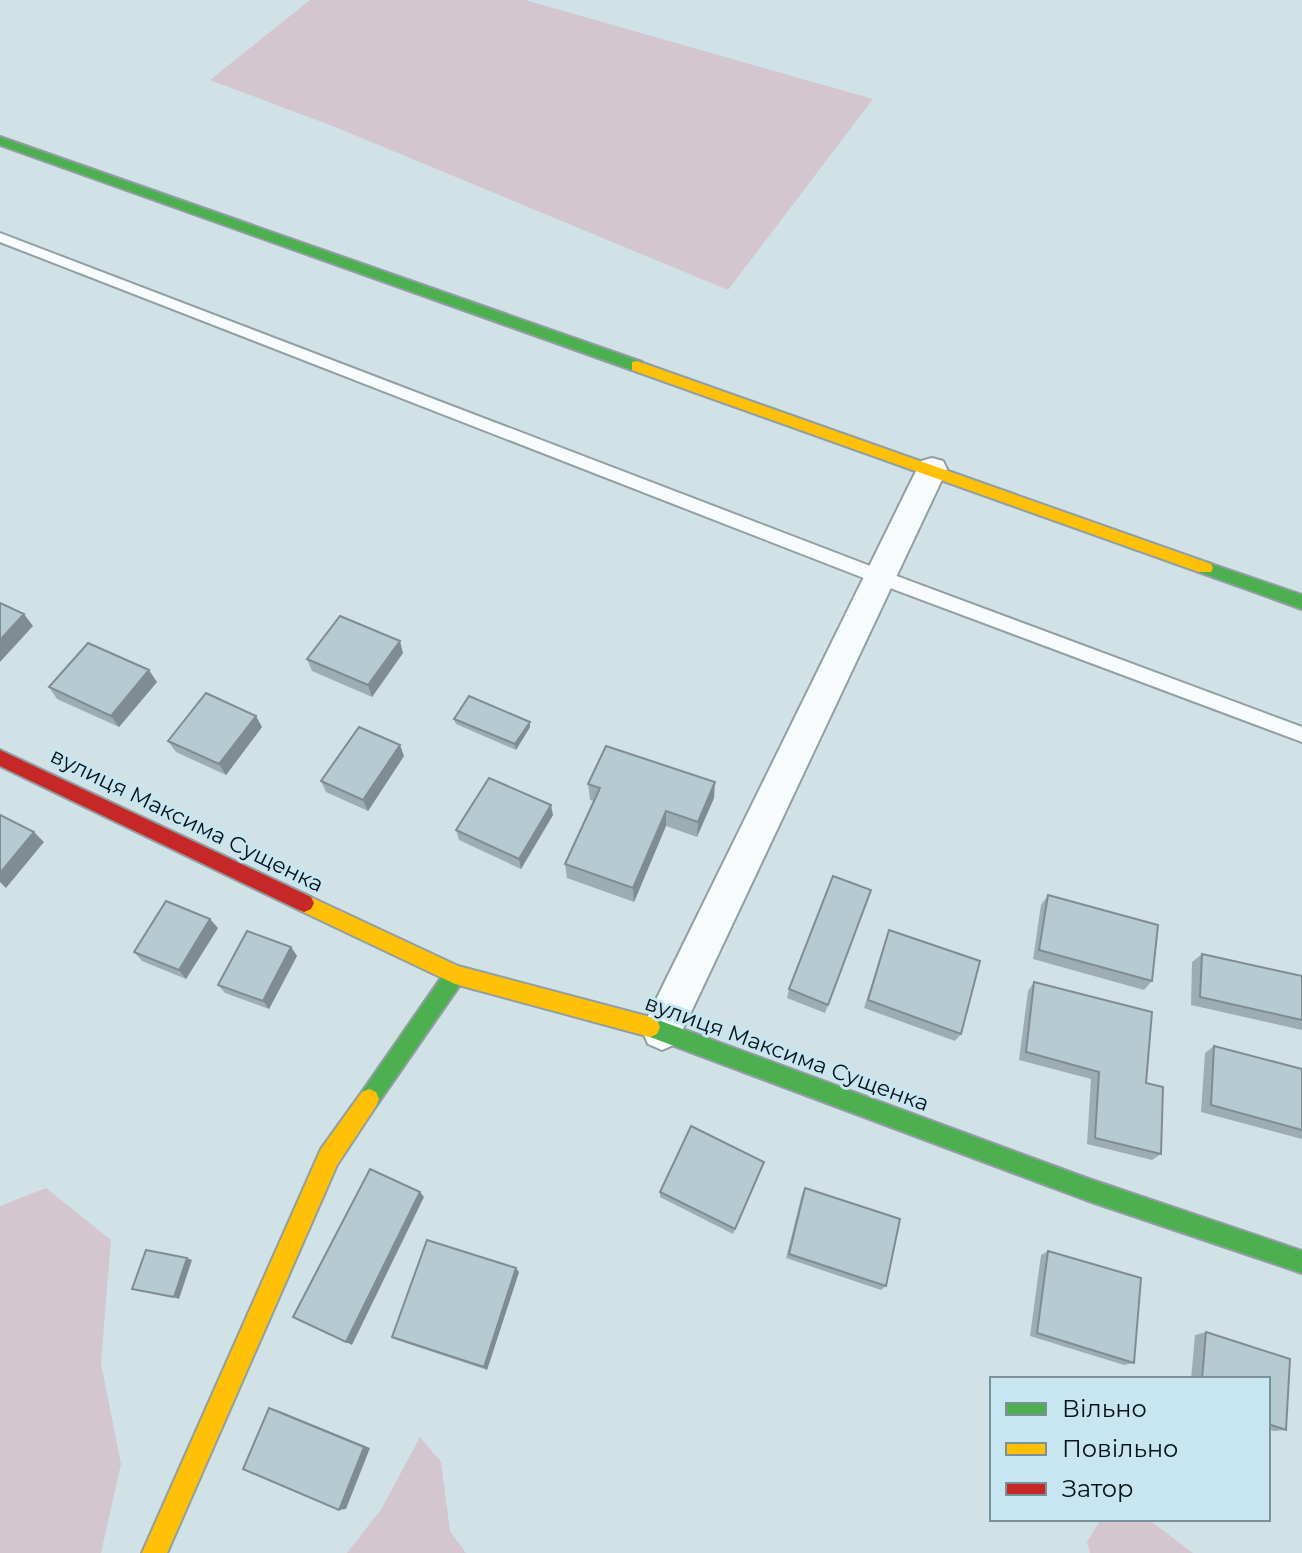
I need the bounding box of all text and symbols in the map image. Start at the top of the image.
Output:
street label: вулиця Максима Сущенка [46,742,328,898]
street label: вулиця Максима Сущенка [641,989,933,1117]
legend [990,1377,1270,1521]
text: Вільно [1062,1394,1147,1423]
text: Повільно [1062,1434,1178,1463]
text: Затор [1062,1474,1133,1503]

